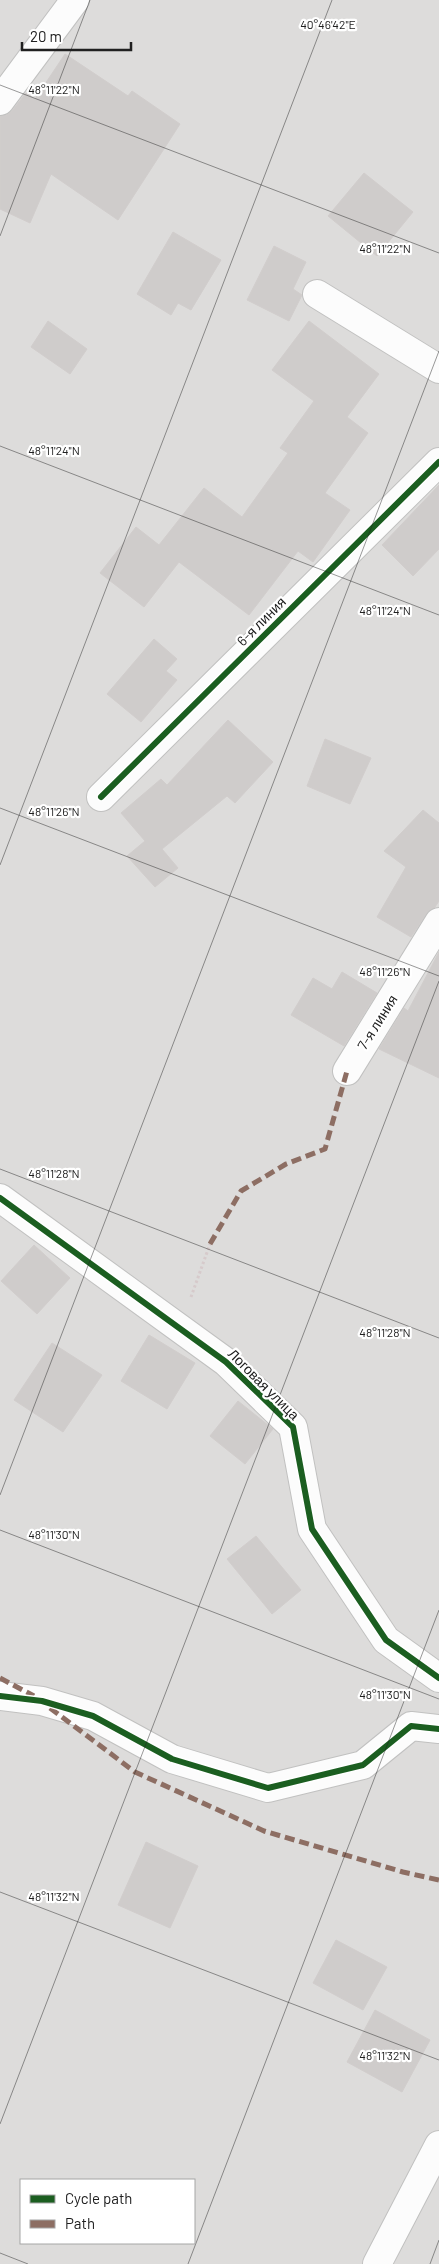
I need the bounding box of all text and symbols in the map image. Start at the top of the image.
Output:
text: 40°46'42"E [300,17,356,31]
scale bar [22,20,131,52]
text: 20 m [30,27,62,45]
text: 48°11'22"N [28,82,80,96]
text: 48°11'22"N [359,241,411,255]
text: 48°11'24"N [28,443,80,457]
street label: 6-я линия [233,593,289,649]
text: 48°11'24"N [359,603,411,617]
text: 48°11'26"N [28,804,80,818]
text: 48°11'26"N [359,964,411,978]
street label: 7-я линия [353,991,401,1053]
text: 48°11'28"N [28,1166,80,1180]
text: 48°11'28"N [359,1325,411,1339]
street label: Логовая улица [225,1345,303,1423]
text: 48°11'30"N [28,1527,80,1541]
text: 48°11'30"N [359,1687,411,1701]
text: 48°11'32"N [28,1889,80,1903]
text: 48°11'32"N [359,2048,411,2062]
legend [20,2179,195,2244]
text: Cycle path [65,2189,132,2207]
text: Path [65,2214,95,2232]

